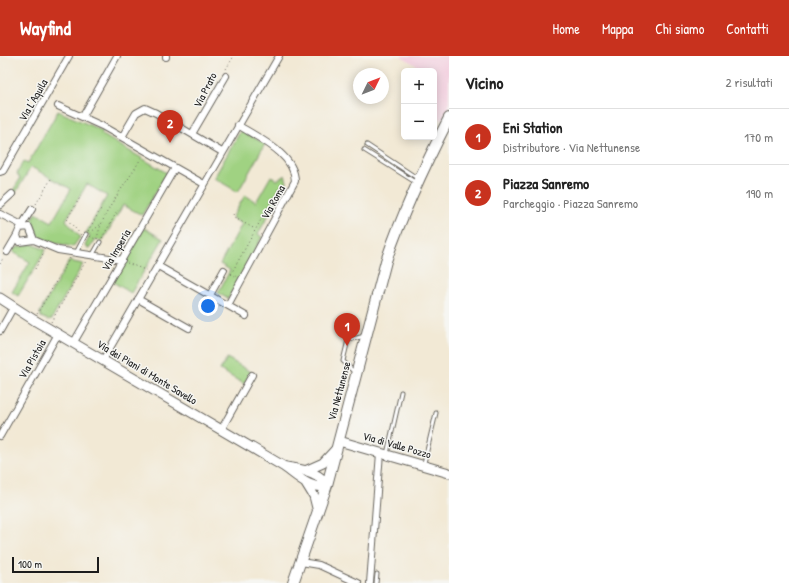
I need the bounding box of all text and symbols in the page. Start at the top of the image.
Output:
text: Wayfind [20,15,71,41]
text: Home [553,19,580,38]
text: Mappa [602,19,633,38]
text: Chi siamo [655,19,704,38]
text: Contatti [726,19,769,38]
north arrow [353,68,389,104]
map controls [401,68,437,140]
button: + [401,68,437,104]
street label: Via Prato [190,70,220,110]
text: Vicino [465,71,503,94]
text: 2 risultati [725,73,773,91]
street label: Via L'Aquila [15,76,51,123]
button: − [401,104,437,140]
pin: 2 [157,110,183,143]
text: Eni Station [503,117,563,138]
text: 1 [476,128,480,146]
text: 170 m [744,128,773,146]
text: Distributore · Via Nettunense [503,138,640,156]
text: Piazza Sanremo [503,173,589,194]
street label: Via Roma [258,182,288,221]
text: 2 [475,184,481,202]
text: 190 m [746,184,773,202]
text: Parcheggio · Piazza Sanremo [503,194,638,212]
street label: Via Imperia [99,226,134,273]
your location [198,296,218,316]
pin: 1 [334,313,360,346]
street label: Via Pistoia [15,337,49,381]
street label: Via dei Piani di Monte Savello [94,337,200,408]
street label: Via Nettunense [324,359,354,422]
street label: Via di Valle Pozzo [361,429,433,462]
scale bar [12,555,99,574]
text: 100 m [18,557,42,571]

